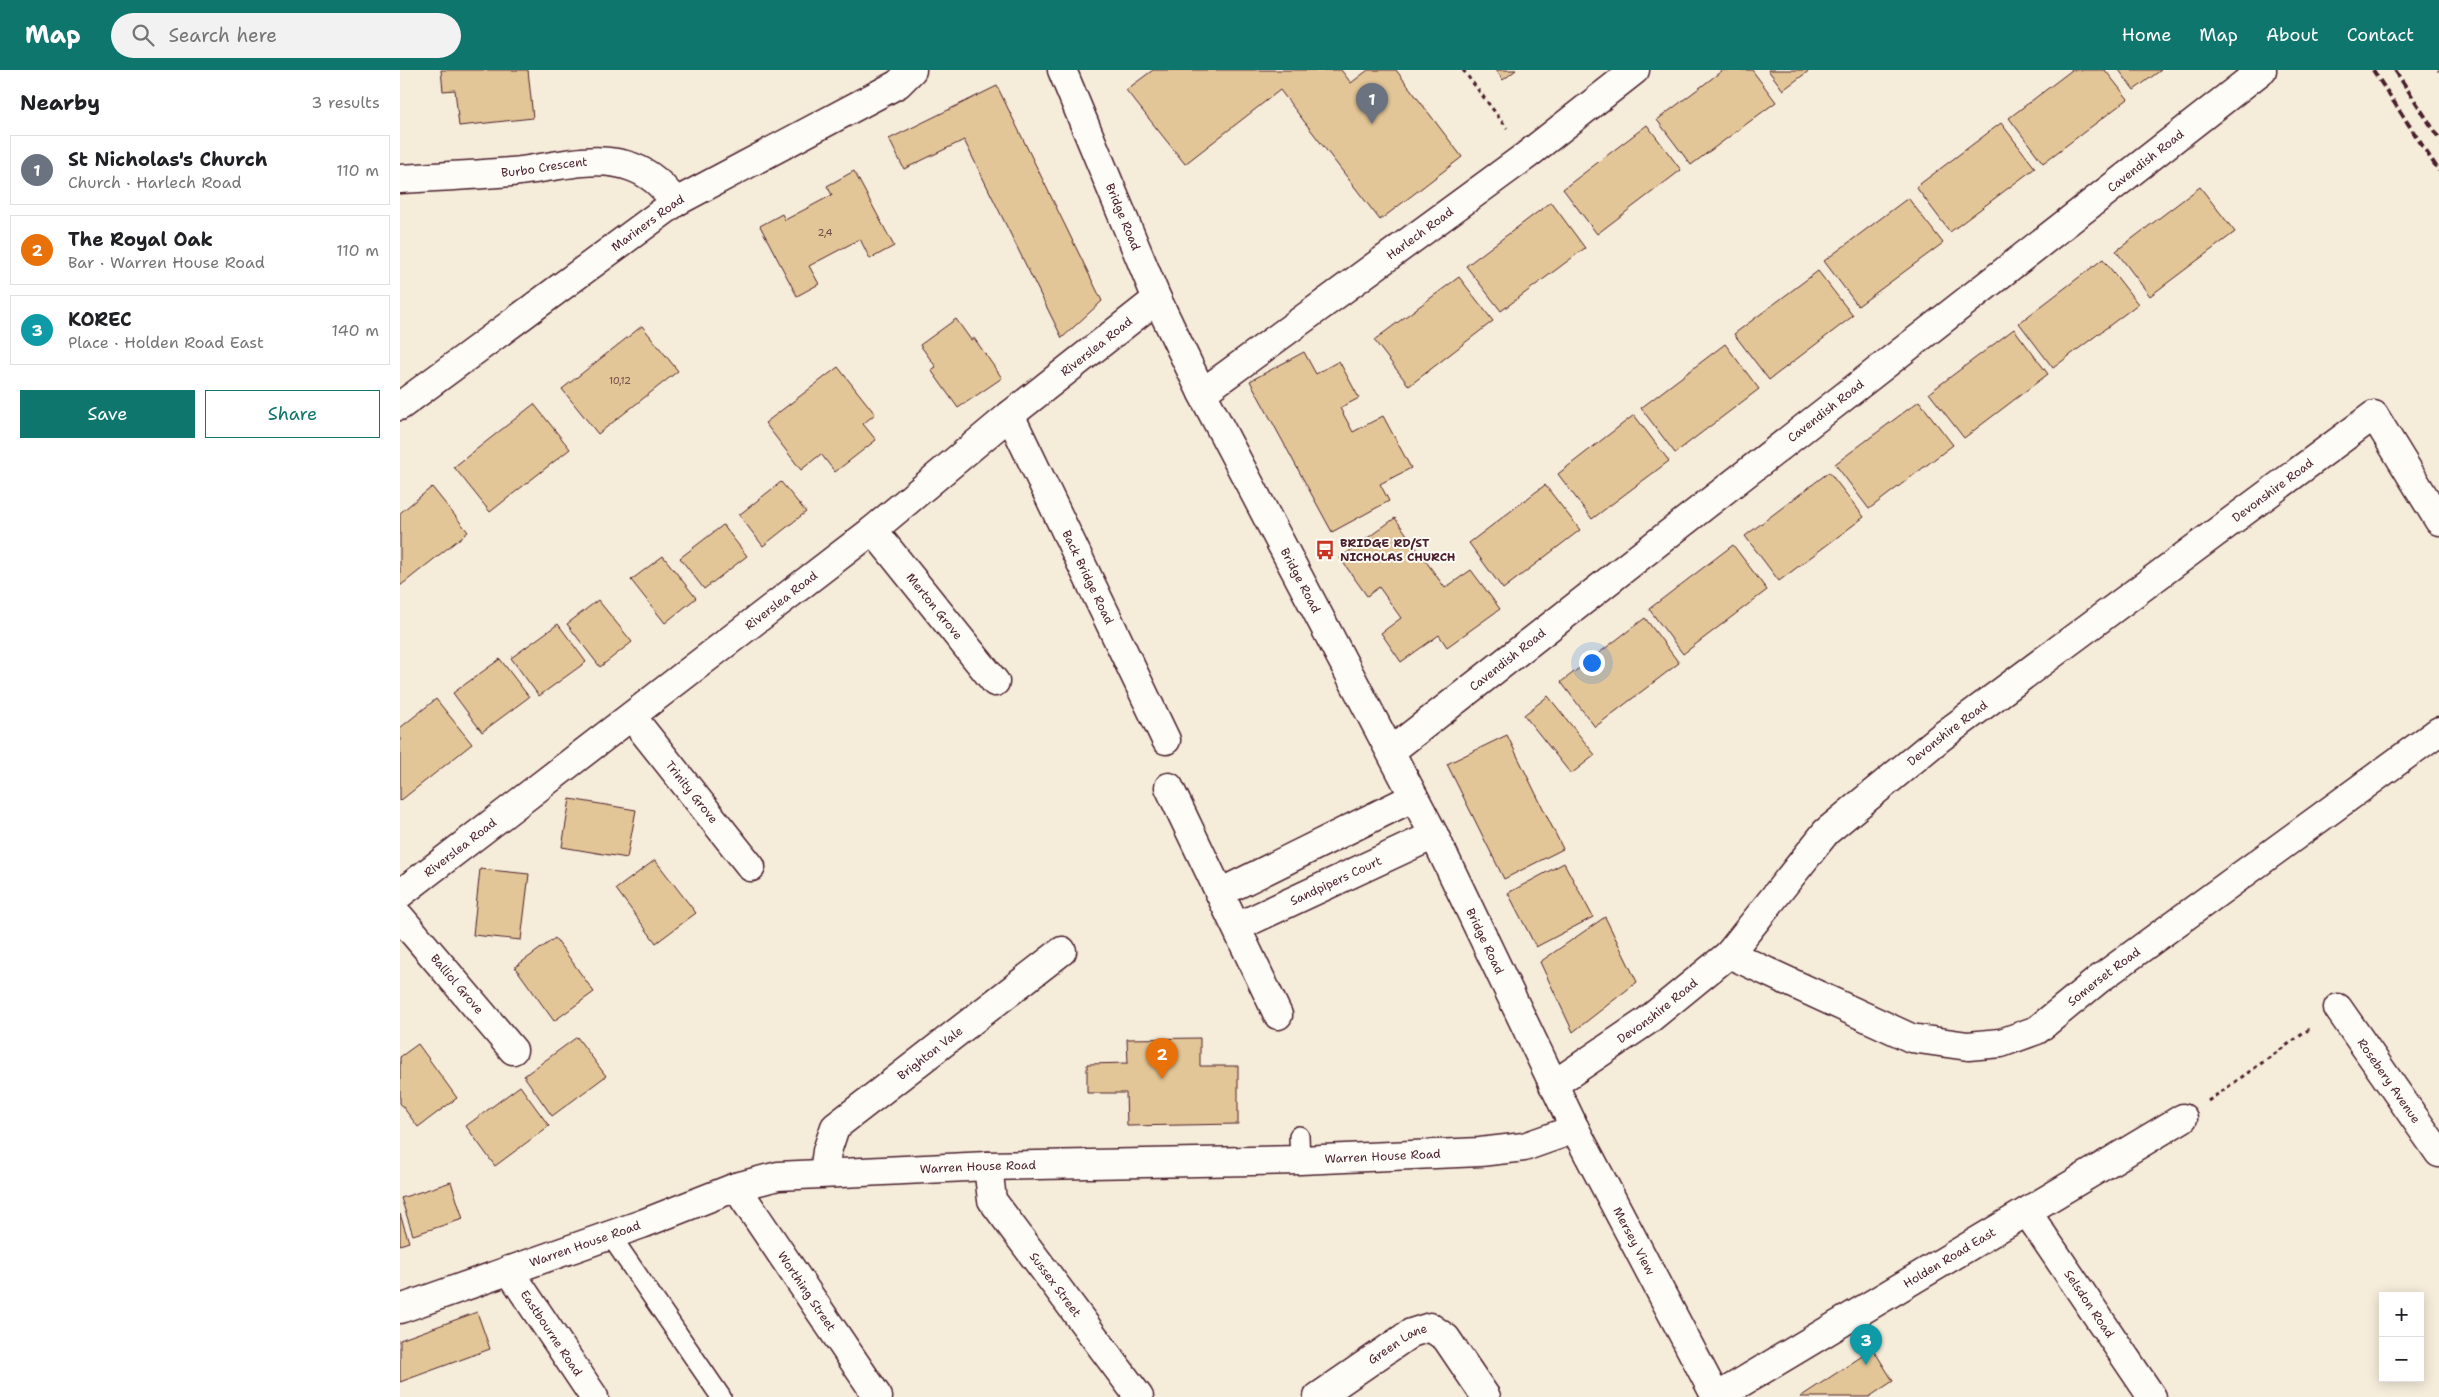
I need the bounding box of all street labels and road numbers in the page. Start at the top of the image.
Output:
street label: Cavendish Road [2104,126,2187,196]
street label: Burbo Crescent [501,154,588,181]
street label: Bridge Road [1102,181,1144,253]
street label: Mariners Road [608,191,687,255]
street label: Harlech Road [1383,203,1457,263]
street label: Riverslea Road [1057,313,1136,380]
street label: Cavendish Road [1784,376,1868,446]
street label: Devonshire Road [2229,455,2317,526]
street label: Back Bridge Road [1058,528,1117,627]
street label: Bridge Road [1277,545,1324,616]
street label: Riverslea Road [742,567,821,634]
street label: Merton Grove [903,570,966,643]
street label: Cavendish Road [1466,625,1549,695]
street label: Devonshire Road [1904,697,1991,770]
street label: Trinity Grove [662,758,722,827]
street label: Riverslea Road [421,814,500,881]
street label: Sandpipers Court [1287,853,1384,909]
street label: Bridge Road [1462,905,1508,977]
street label: Somerset Road [2064,943,2144,1010]
street label: Balliol Grove [427,951,487,1018]
street label: Devonshire Road [1614,975,1701,1047]
street label: Brighton Vale [894,1023,966,1084]
street label: Rosebery Avenue [2354,1035,2424,1127]
street label: Warren House Road [1324,1146,1442,1167]
street label: Warren House Road [919,1157,1037,1177]
street label: Mersey View [1609,1204,1659,1278]
street label: Warren House Road [527,1217,643,1271]
street label: Holden Road East [1900,1224,1999,1292]
street label: Worthing Street [774,1248,839,1334]
street label: Sussex Street [1026,1249,1085,1320]
street label: Selsdon Road [2060,1267,2118,1341]
street label: Eastbourne Road [517,1287,586,1380]
street label: Green Lane [1365,1320,1429,1368]

